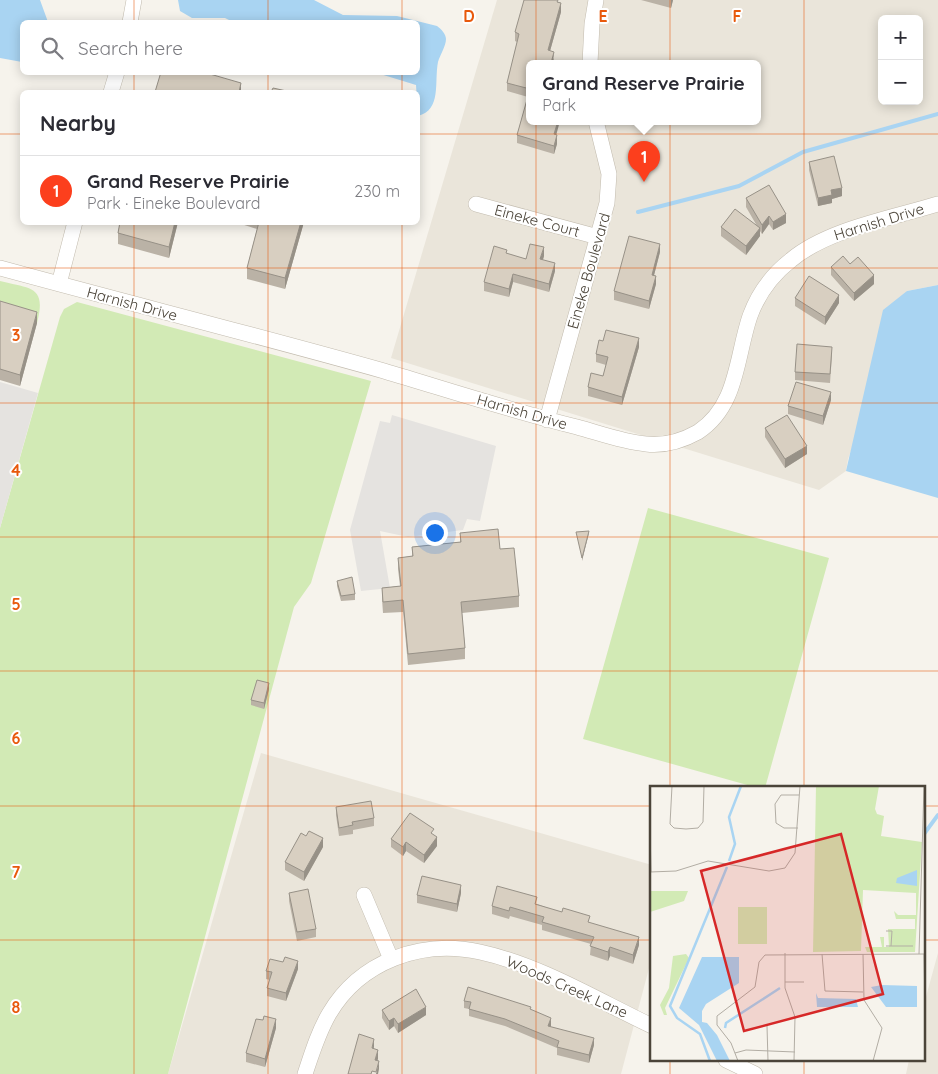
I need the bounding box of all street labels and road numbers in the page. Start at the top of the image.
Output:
street label: Harnish Drive [831,199,926,244]
street label: Eineke Court [492,200,582,241]
street label: Eineke Boulevard [563,211,614,331]
street label: Harnish Drive [85,282,180,325]
street label: Harnish Drive [475,390,570,434]
street label: Woods Creek Lane [503,951,631,1022]

